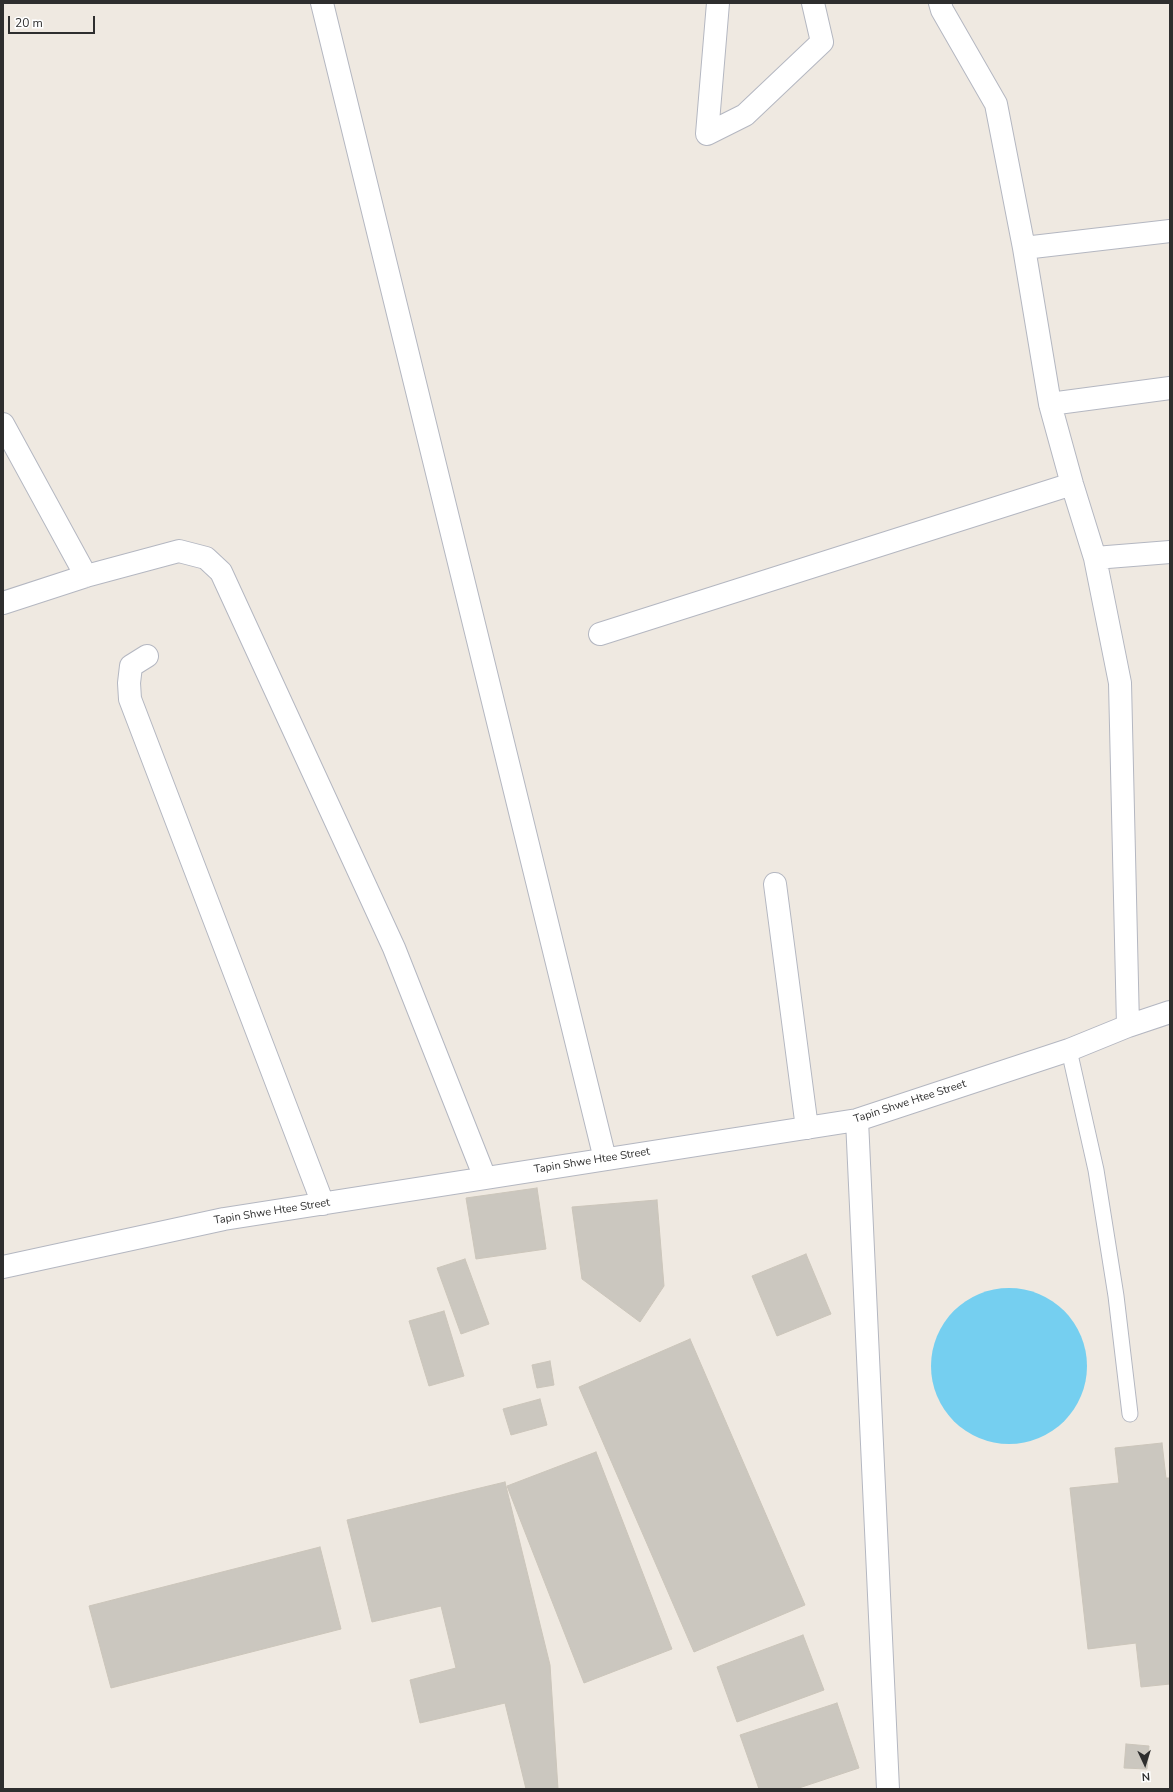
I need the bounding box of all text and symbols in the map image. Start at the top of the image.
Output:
scale bar [10,8,97,34]
text: 20 m [15,15,43,31]
street label: Tapin Shwe Htee Street [852,1078,968,1126]
street label: Tapin Shwe Htee Street [533,1145,651,1177]
street label: Tapin Shwe Htee Street [213,1196,331,1228]
north arrow [1125,1744,1165,1784]
text: N [1141,1769,1151,1784]

